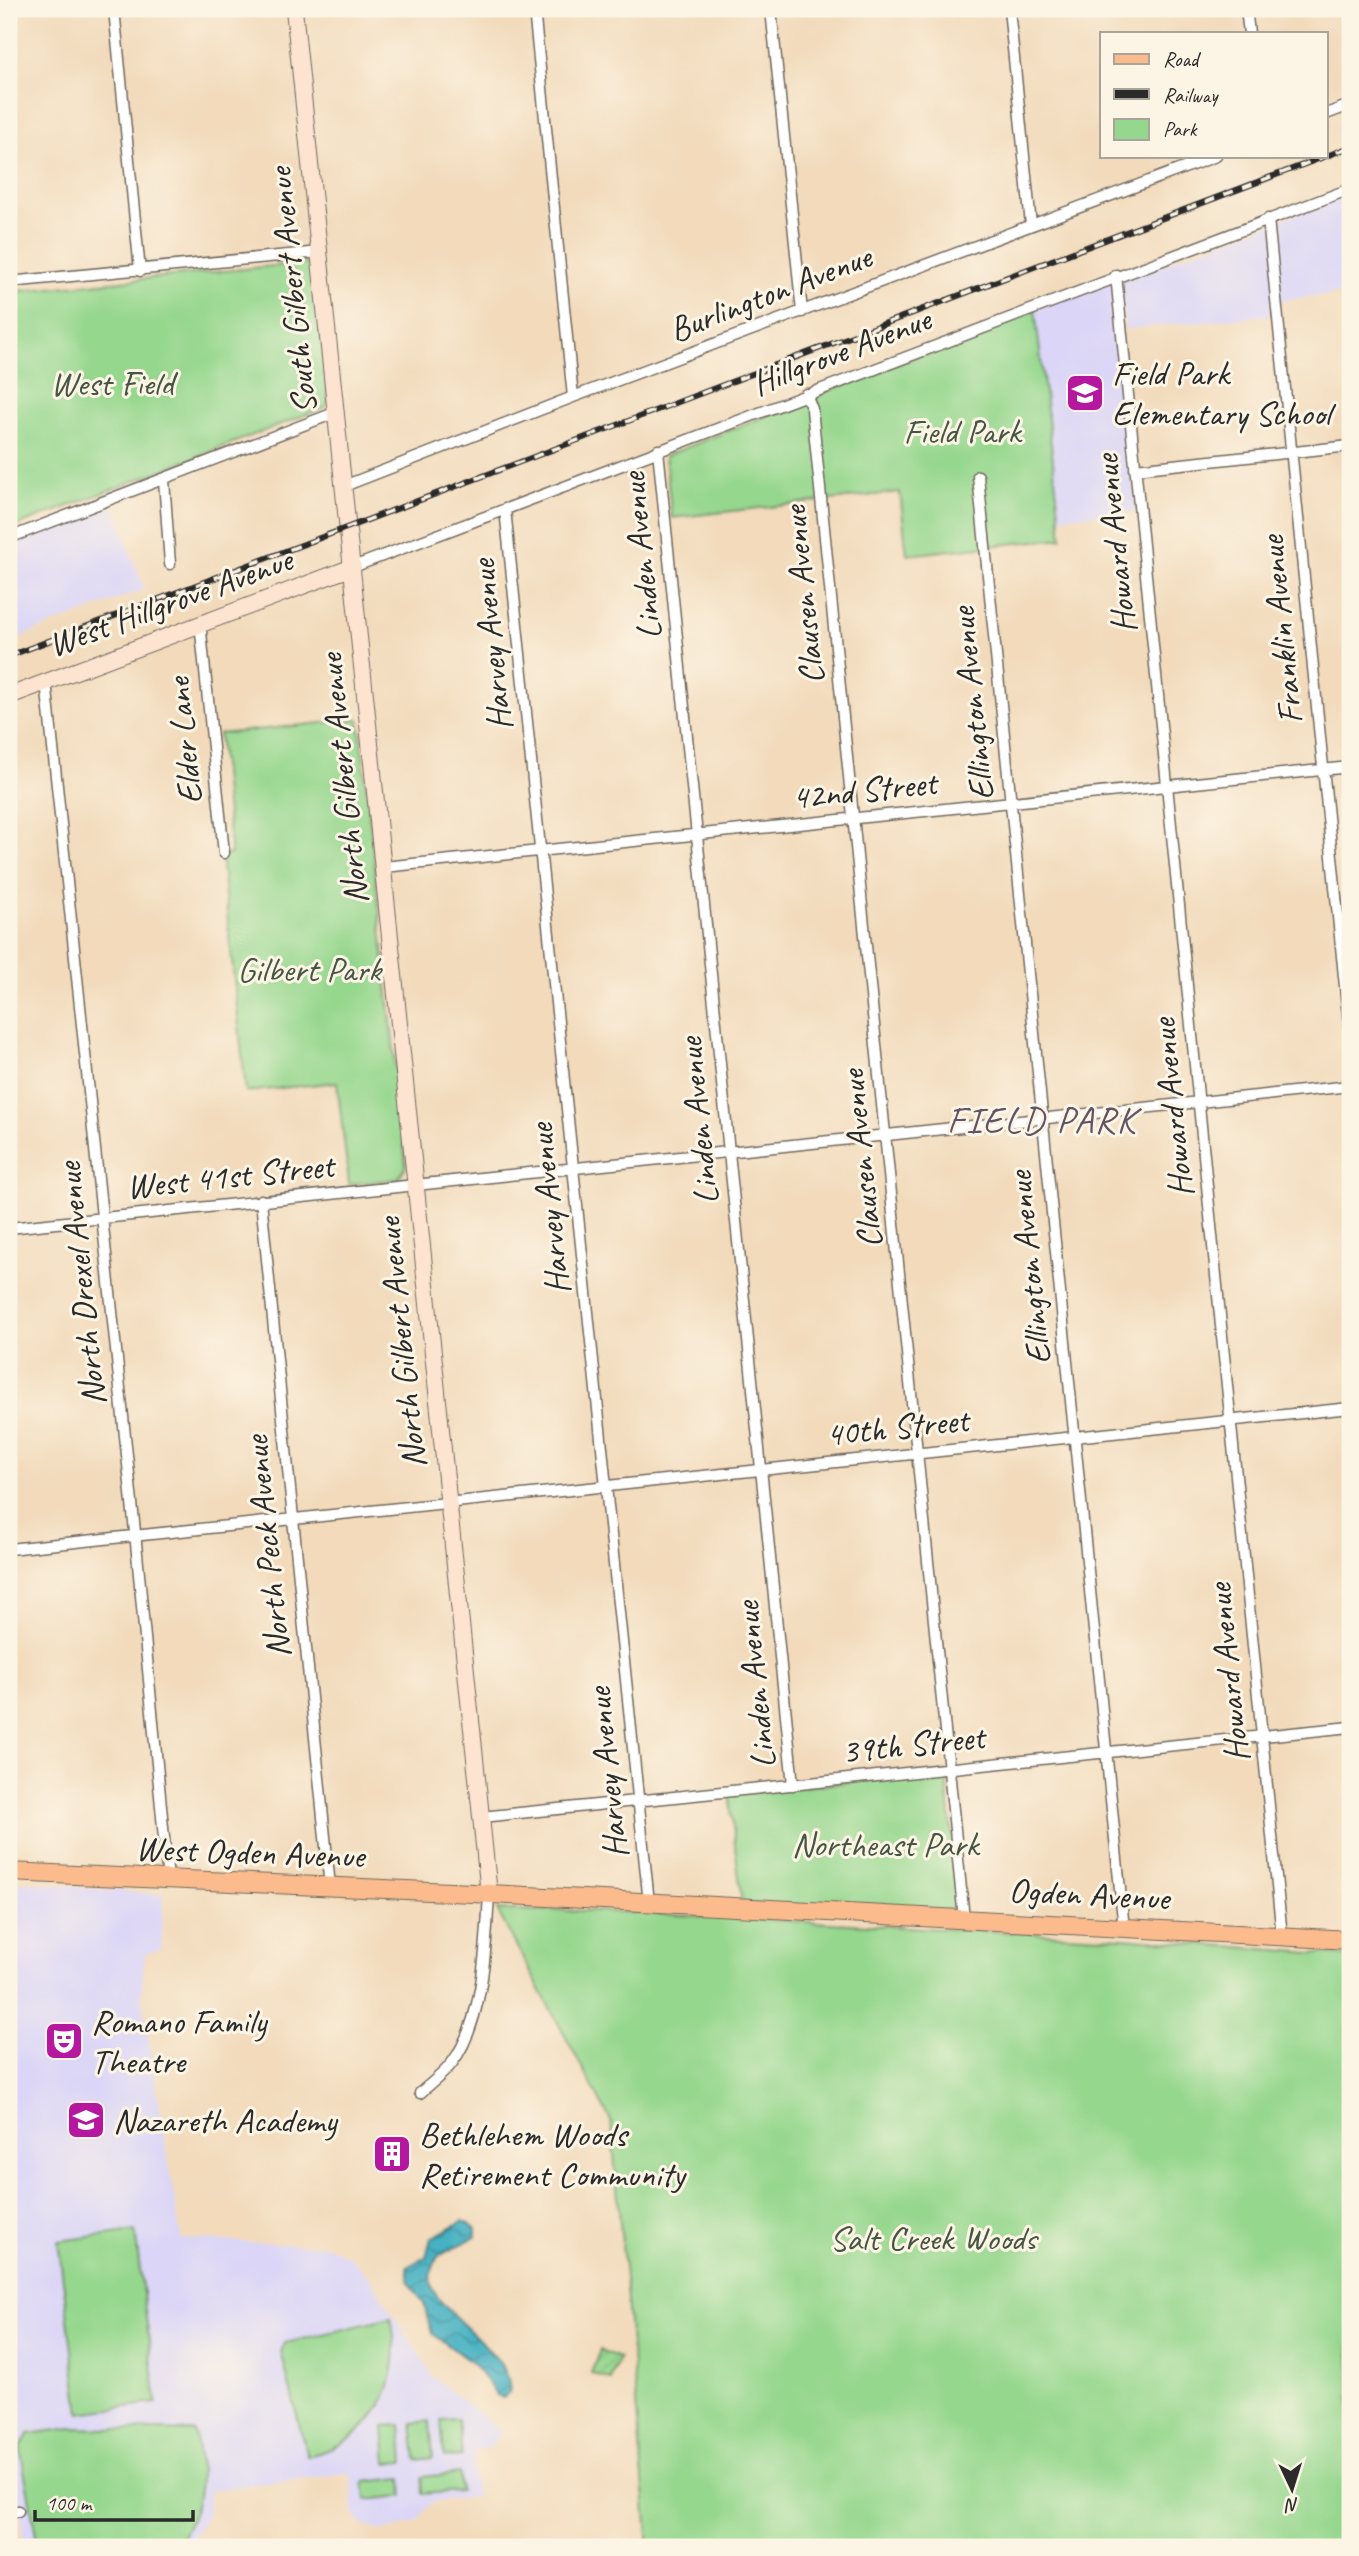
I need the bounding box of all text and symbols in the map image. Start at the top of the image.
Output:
legend [1100,32,1328,158]
text: Road [1163,46,1202,72]
text: Railway [1163,82,1219,108]
text: Park [1163,116,1198,142]
street label: South Gilbert Avenue [256,163,327,416]
street label: Burlington Avenue [663,233,880,352]
street label: Hillgrove Avenue [745,295,939,406]
place label: Field Park Elementary School [1112,351,1337,436]
park label: West Field [51,361,179,406]
school or university icon: Field Park Elementary School [1064,372,1106,414]
park label: Field Park [904,409,1024,454]
street label: Howard Avenue [1083,450,1147,635]
street label: Linden Avenue [610,468,672,642]
street label: Clausen Avenue [771,501,835,686]
street label: Franklin Avenue [1248,531,1313,726]
street label: West Hillgrove Avenue [42,536,301,667]
street label: Harvey Avenue [459,555,522,733]
street label: Ellington Avenue [939,603,1004,803]
street label: North Gilbert Avenue [307,649,379,906]
street label: Elder Lane [155,673,213,806]
street label: 42nd Street [790,760,942,820]
park label: Gilbert Park [237,947,383,992]
street label: Howard Avenue [1140,1014,1204,1199]
street label: Linden Avenue [667,1033,729,1207]
street label: Clausen Avenue [829,1065,893,1250]
district label: FIELD PARK [947,1096,1143,1143]
street label: Harvey Avenue [517,1119,580,1297]
street label: West 41st Street [124,1142,339,1209]
street label: North Drexel Avenue [46,1158,116,1408]
street label: Ellington Avenue [996,1167,1061,1367]
street label: North Gilbert Avenue [365,1213,437,1470]
street label: 40th Street [824,1397,974,1457]
street label: North Peck Avenue [233,1431,301,1660]
street label: Howard Avenue [1196,1579,1260,1764]
street label: Linden Avenue [724,1597,786,1771]
street label: Harvey Avenue [575,1683,638,1861]
street label: 39th Street [840,1714,990,1774]
park label: Northeast Park [792,1822,982,1867]
street label: West Ogden Avenue [135,1826,368,1879]
street label: Ogden Avenue [1008,1867,1173,1921]
place label: Romano Family Theatre [91,1999,268,2084]
theatre icon: Romano Family Theatre [43,2020,85,2062]
place label: Nazareth Academy [113,2098,338,2143]
school or university icon: Nazareth Academy [65,2099,107,2141]
place label: Bethlehem Woods Retirement Community [419,2112,688,2197]
building icon: Bethlehem Woods Retirement Community [371,2133,413,2175]
park label: Salt Creek Woods [830,2216,1040,2261]
north arrow [1258,2454,1328,2524]
scale bar [35,2479,192,2523]
text: 100 m [46,2490,93,2516]
text: N [1283,2493,1300,2518]

